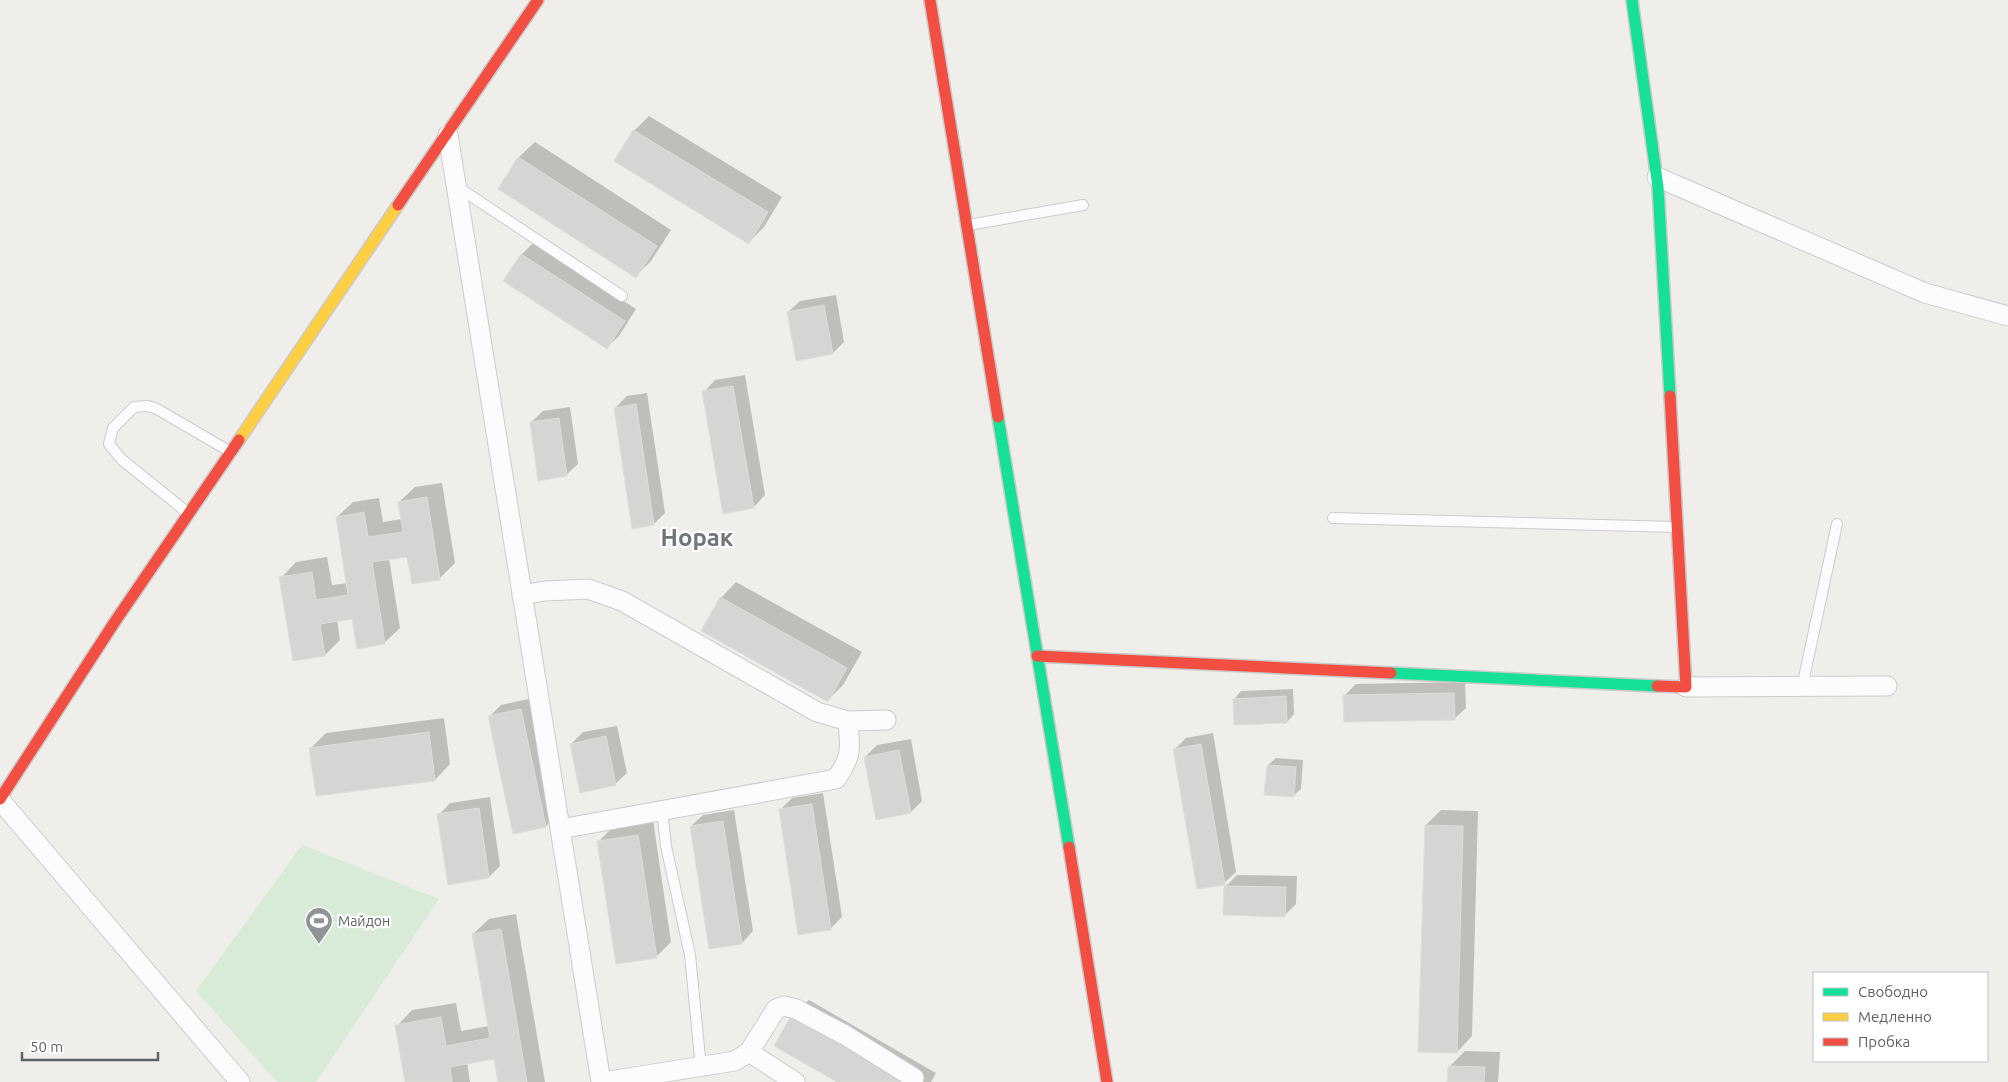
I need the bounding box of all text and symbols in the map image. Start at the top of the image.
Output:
district label: Норак [661,524,734,551]
sports icon: Майдон [304,906,334,945]
place label: Майдон [338,913,390,929]
legend [1813,972,1988,1062]
text: Свободно [1858,983,1928,1000]
text: Медленно [1858,1008,1932,1025]
scale bar [22,1030,159,1062]
text: Пробка [1858,1033,1910,1050]
text: 50 m [30,1038,63,1055]

